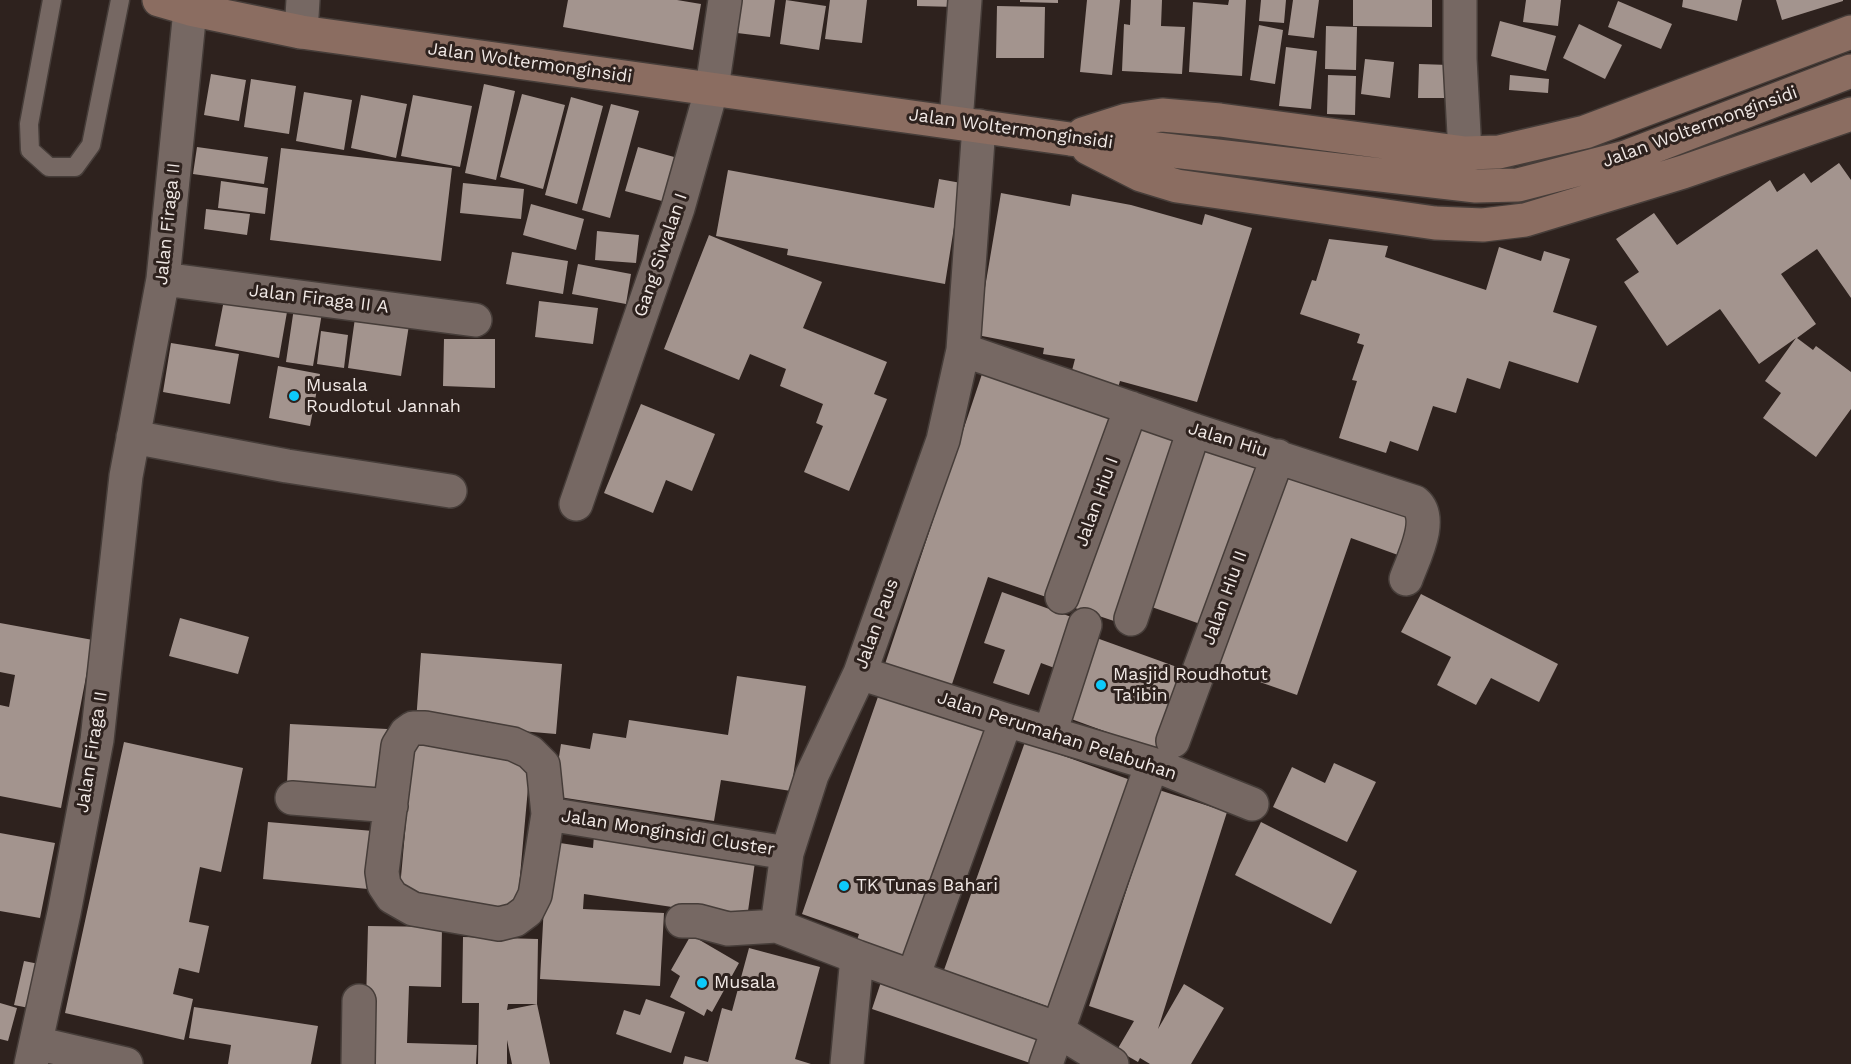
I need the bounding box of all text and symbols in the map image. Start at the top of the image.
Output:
street label: Jalan Woltermonginsidi [427,38,633,88]
street label: Jalan Woltermonginsidi [1600,82,1800,172]
street label: Jalan Woltermonginsidi [908,104,1114,154]
street label: Jalan Firaga II [151,162,185,286]
street label: Gang Siwalan I [630,190,692,320]
street label: Jalan Firaga II A [248,280,390,318]
place label: Musala Roudlotul Jannah [306,375,461,418]
marker: Musala Roudlotul Jannah [287,389,301,403]
street label: Jalan Hiu [1186,418,1270,462]
street label: Jalan Hiu I [1071,454,1123,550]
street label: Jalan Hiu II [1198,548,1252,648]
street label: Jalan Paus [851,576,903,672]
place label: Masjid Roudhotut Ta'ibin [1113,664,1268,706]
marker: Masjid Roudhotut Ta'ibin [1094,678,1108,692]
street label: Jalan Perumahan Pelabuhan [935,687,1179,785]
street label: Jalan Firaga II [72,690,112,814]
street label: Jalan Monginsidi Cluster [560,805,776,861]
place label: TK Tunas Bahari [856,875,998,897]
marker: TK Tunas Bahari [837,879,851,893]
place label: Musala [714,972,776,994]
marker: Musala [695,976,709,990]

